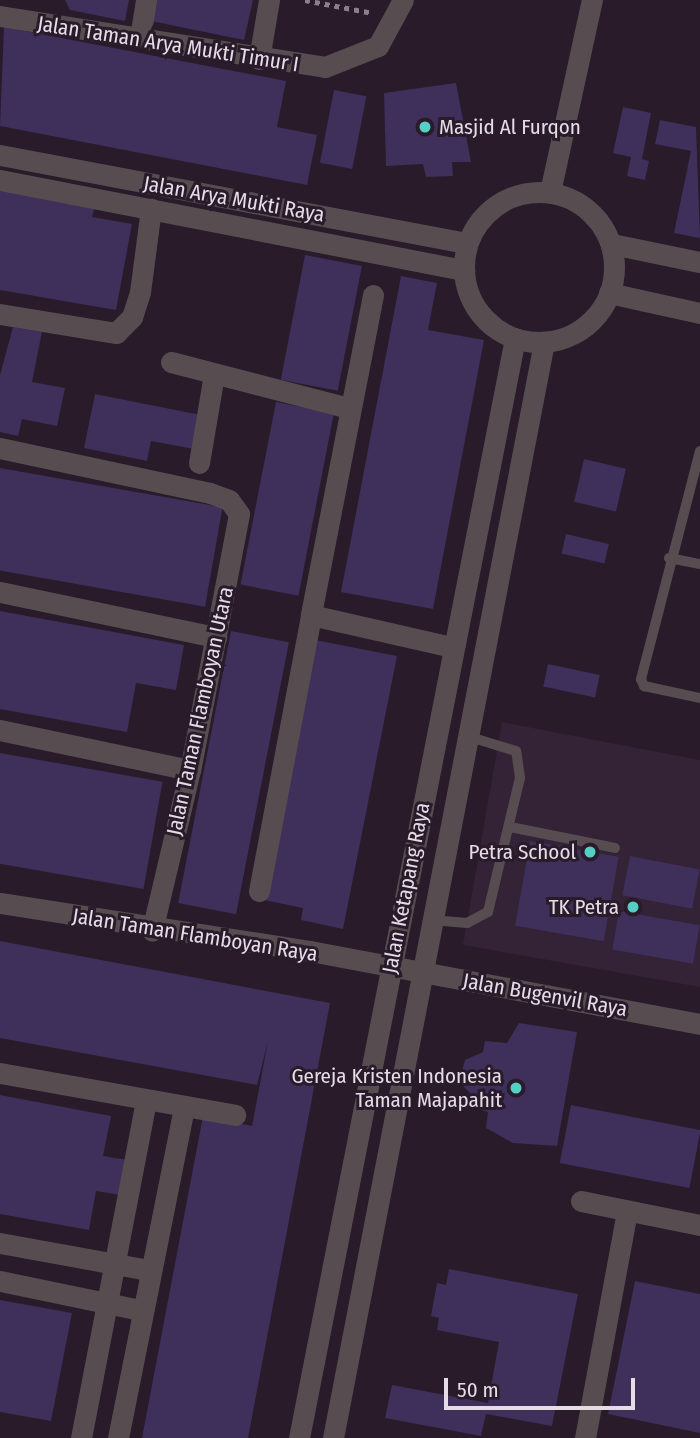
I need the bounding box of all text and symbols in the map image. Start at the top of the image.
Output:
street label: Jalan Taman Arya Mukti Timur I [35,11,301,77]
place label: Masjid Al Furqon [439,114,581,140]
marker: Masjid Al Furqon [417,119,433,135]
street label: Jalan Arya Mukti Raya [141,171,327,227]
street label: Jalan Taman Flamboyan Utara [161,584,239,838]
street label: Jalan Ketapang Raya [377,800,435,976]
place label: Petra School [468,839,576,865]
marker: Petra School [582,844,598,860]
place label: TK Petra [549,894,619,920]
marker: TK Petra [625,899,641,915]
street label: Jalan Taman Flamboyan Raya [71,903,319,967]
street label: Jalan Bugenvil Raya [461,968,629,1022]
place label: Gereja Kristen Indonesia Taman Majapahit [291,1063,502,1113]
marker: Gereja Kristen Indonesia Taman Majapahit [508,1080,524,1096]
scale bar [448,1364,639,1408]
text: 50 m [457,1377,499,1403]

